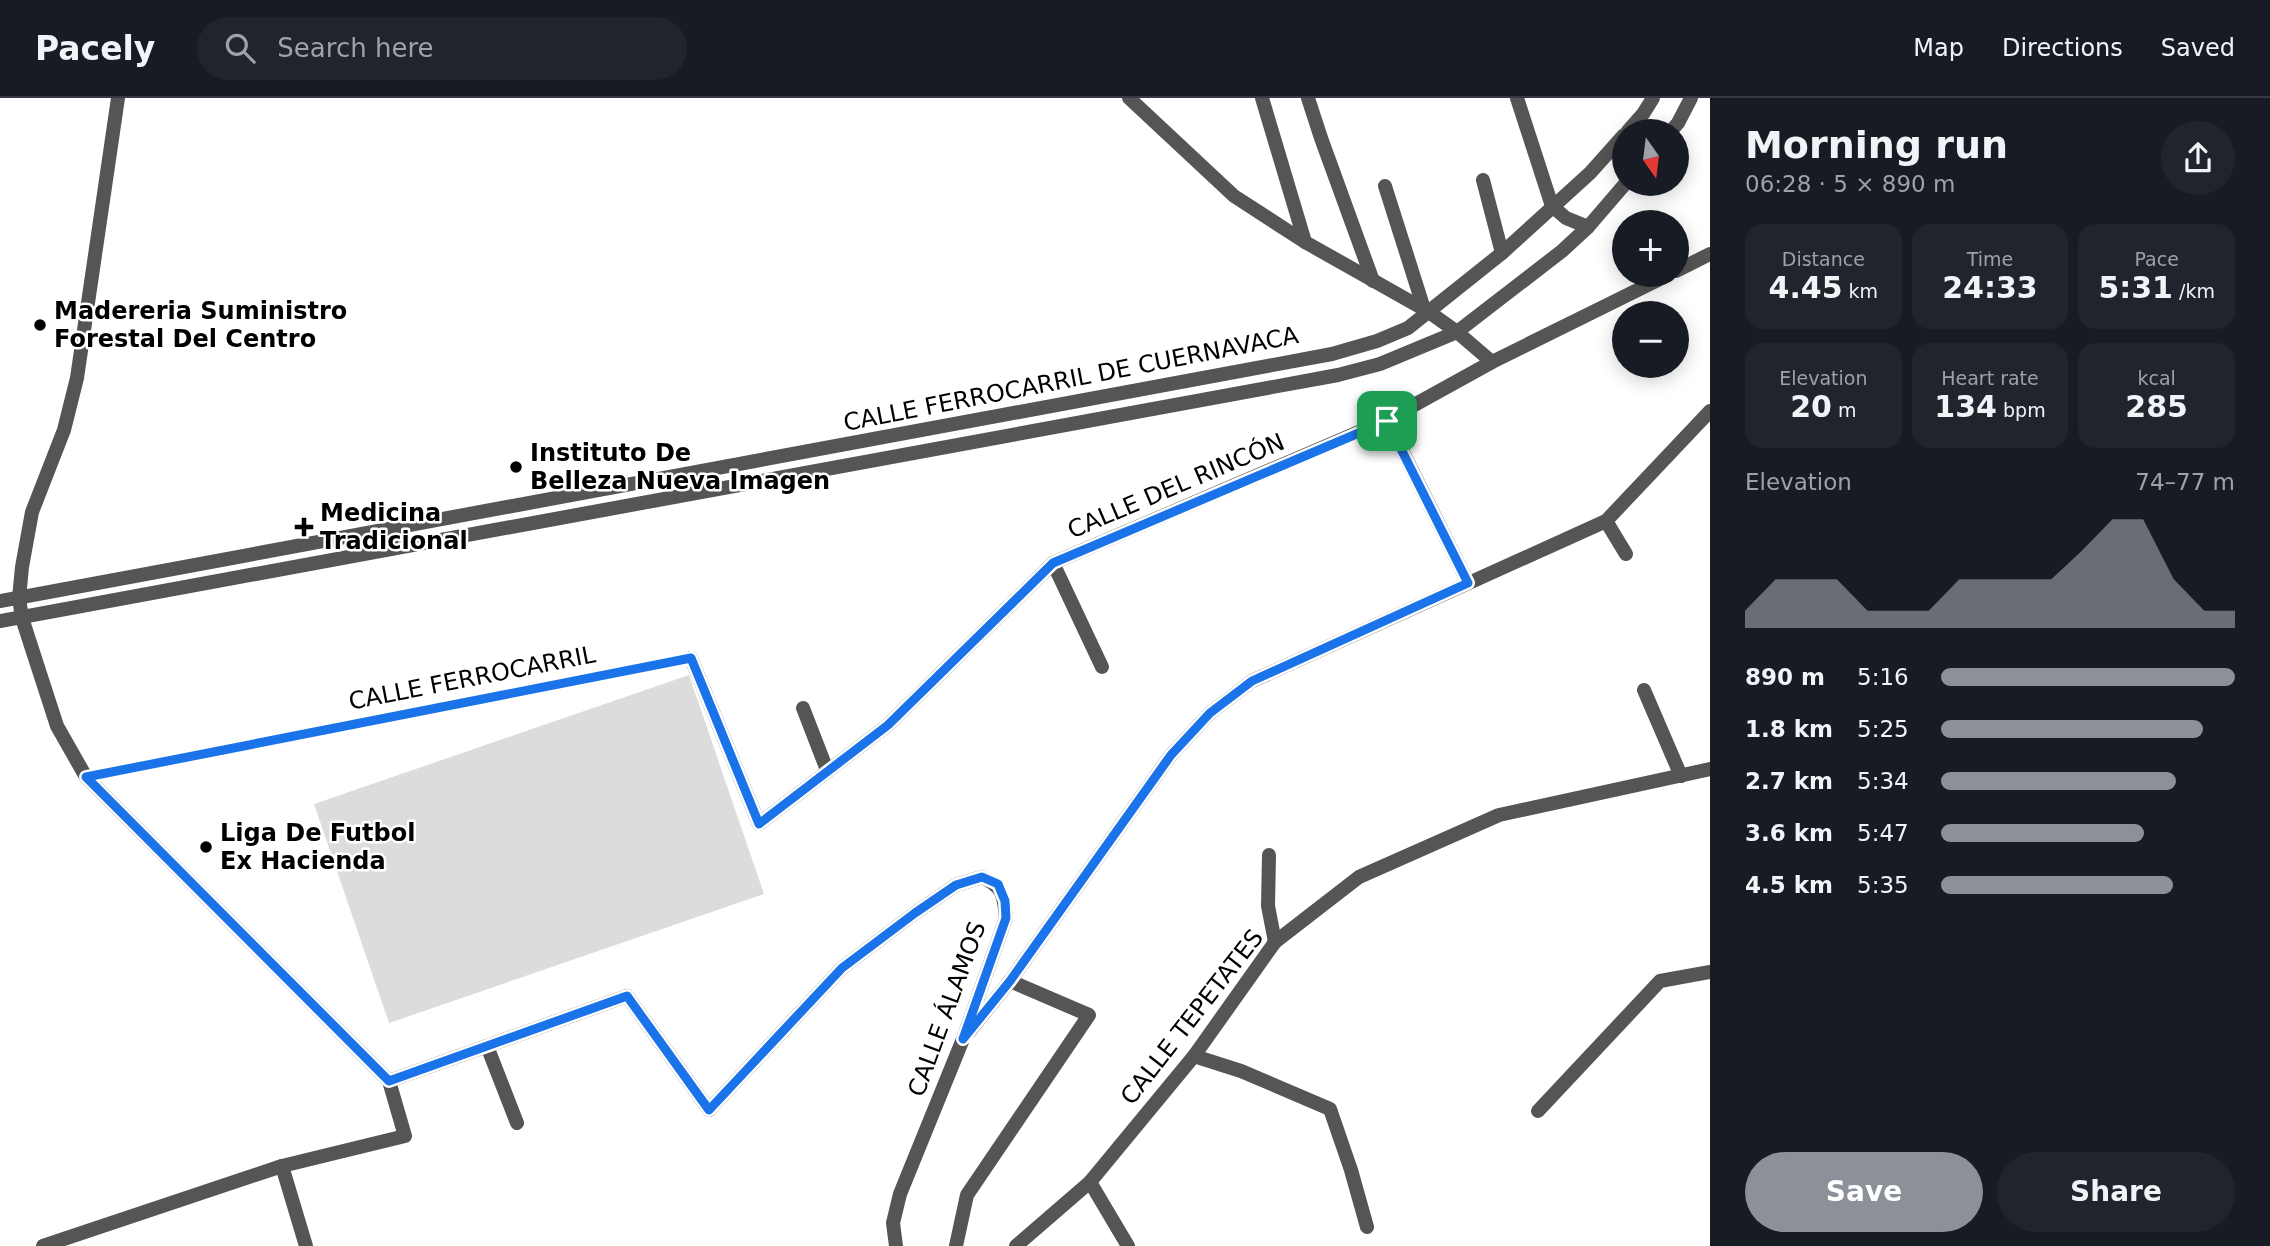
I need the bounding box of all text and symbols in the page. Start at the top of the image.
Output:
search box [197,17,687,80]
text: Pacely [35,29,155,68]
icon: search [221,29,259,67]
text: Search here [277,33,434,63]
text: Map [1913,34,1964,62]
text: Directions [2002,34,2123,62]
text: Saved [2161,34,2235,62]
north arrow [1612,119,1689,196]
map controls [1612,119,1689,378]
button: share [2161,121,2235,195]
text: Morning run [1745,123,2008,167]
text: 06:28 · 5 × 890 m [1745,171,1955,197]
button: + [1612,210,1689,287]
text: Distance [1782,248,1865,270]
text: Time [1967,248,2013,270]
text: Pace [2134,248,2179,270]
text: 4.45 [1769,270,1843,305]
text: 24:33 [1942,270,2038,305]
text: 5:31 [2098,270,2173,305]
text: km [1843,280,1878,302]
text: /km [2173,280,2215,302]
place label: Madereria Suministro Forestal Del Centro [54,297,347,353]
button: − [1612,301,1689,378]
marker: Madereria Suministro Forestal Del Centro [32,317,48,333]
street label: CALLE FERROCARRIL DE CUERNAVACA [841,321,1301,437]
text: Elevation [1779,367,1867,389]
text: Heart rate [1941,367,2039,389]
text: kcal [2137,367,2176,389]
text: 20 [1790,389,1832,424]
text: 134 [1934,389,1997,424]
text: 285 [2125,389,2188,424]
pin [1357,391,1417,451]
text: m [1832,399,1856,421]
text: bpm [1997,399,2046,421]
icon: arrive [1368,402,1406,440]
street label: CALLE DEL RINCÓN [1063,426,1289,544]
place label: Instituto De Belleza Nueva Imagen [530,439,830,495]
marker: Instituto De Belleza Nueva Imagen [508,459,524,475]
text: Elevation [1745,469,1852,495]
text: 74–77 m [2135,469,2235,495]
place label: Medicina Tradicional [320,499,468,555]
marker: Medicina Tradicional [294,517,314,537]
street label: CALLE FERROCARRIL [346,640,598,716]
text: 890 m [1745,664,1825,690]
text: 5:16 [1857,664,1909,690]
text: 1.8 km [1745,716,1833,742]
text: 5:25 [1857,716,1909,742]
text: 2.7 km [1745,768,1833,794]
text: 5:34 [1857,768,1909,794]
place label: Liga De Futbol Ex Hacienda [220,819,415,875]
text: 3.6 km [1745,820,1833,846]
text: 5:47 [1857,820,1909,846]
marker: Liga De Futbol Ex Hacienda [198,839,214,855]
text: 4.5 km [1745,872,1833,898]
text: 5:35 [1857,872,1909,898]
street label: CALLE ÁLAMOS [901,917,992,1100]
street label: CALLE TEPETATES [1115,924,1269,1110]
button: Save [1745,1152,1983,1232]
button: Share [1997,1152,2235,1232]

